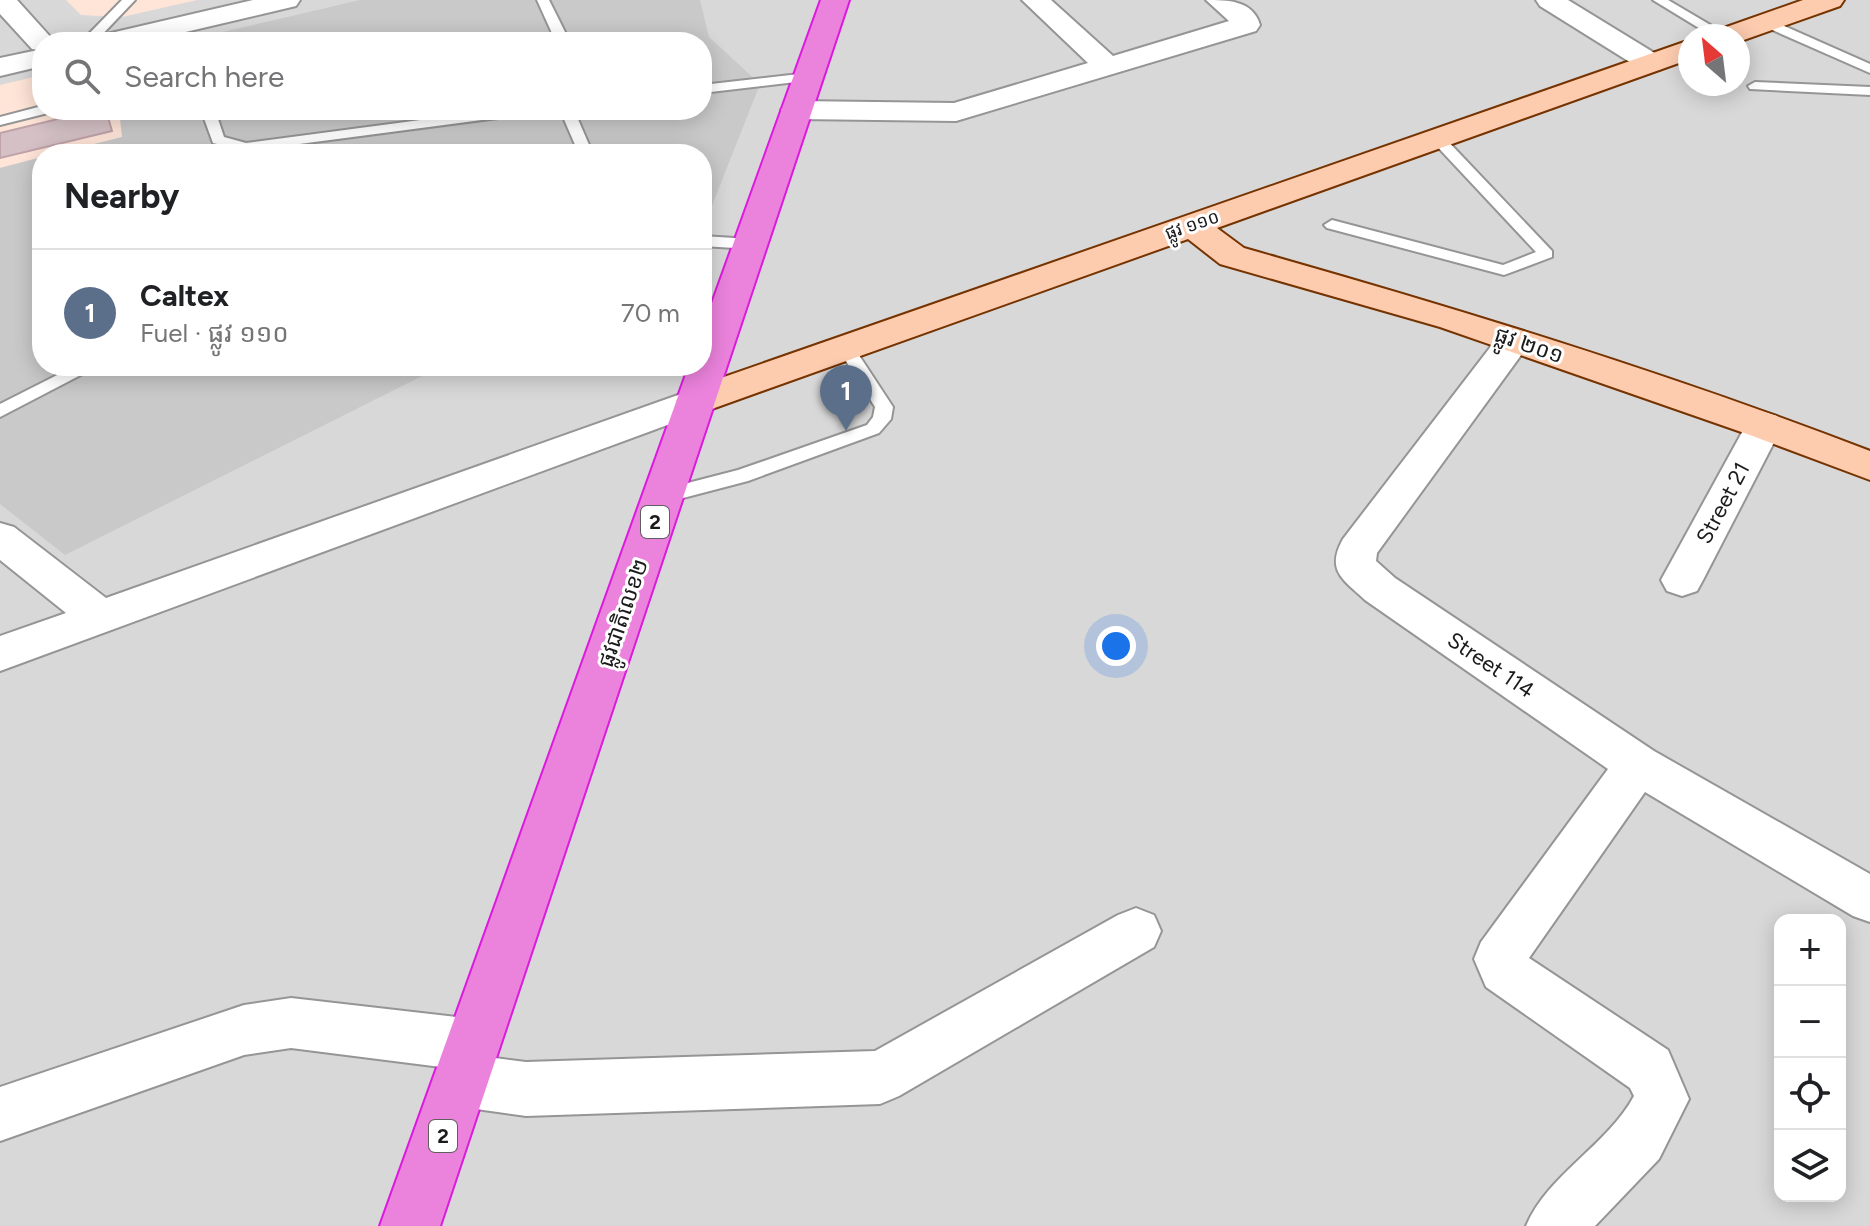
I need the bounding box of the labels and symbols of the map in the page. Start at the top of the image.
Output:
north arrow [1678,24,1750,96]
street label: ផ្លូវ ១១០ [1162,205,1224,250]
street label: ផ្លូវ ២០១ [1489,321,1567,375]
pin: 1 [820,365,872,431]
street label: Street 21 [1690,458,1756,548]
road number: 2 [641,506,669,538]
street label: ផ្លូវជាតិលេខ២ [592,555,660,673]
your location [1096,626,1136,666]
street label: Street 114 [1442,626,1540,704]
road number: 2 [429,1120,457,1152]

